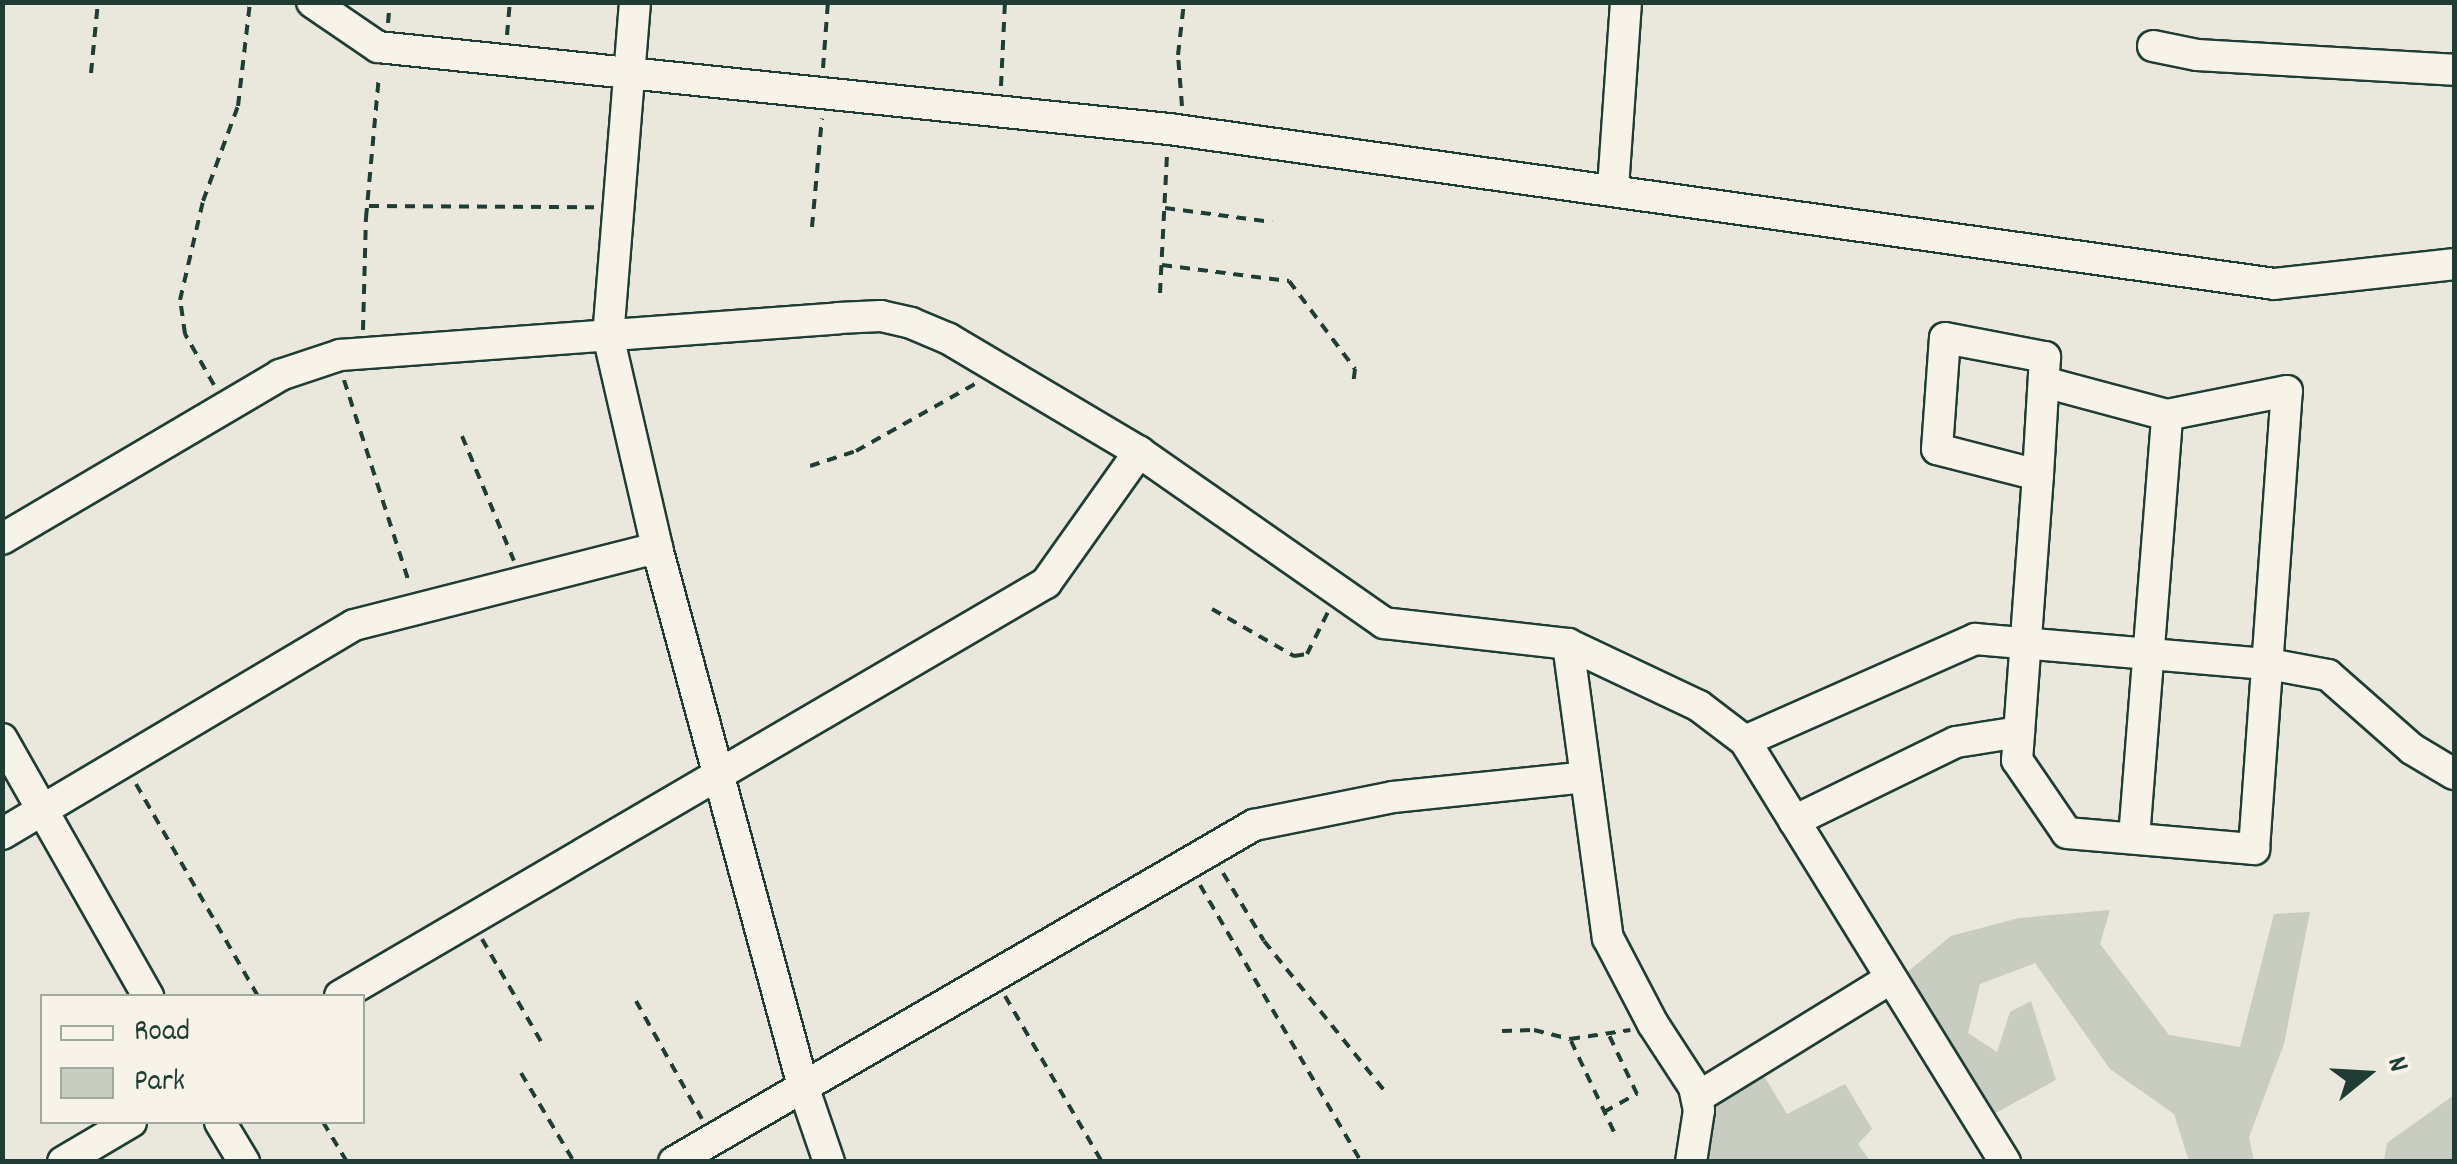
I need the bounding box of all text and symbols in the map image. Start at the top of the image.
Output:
legend [40,994,365,1124]
text: Road [134,1012,190,1055]
north arrow [2317,1024,2417,1124]
text: N [2374,1052,2417,1077]
text: Park [134,1062,185,1105]

